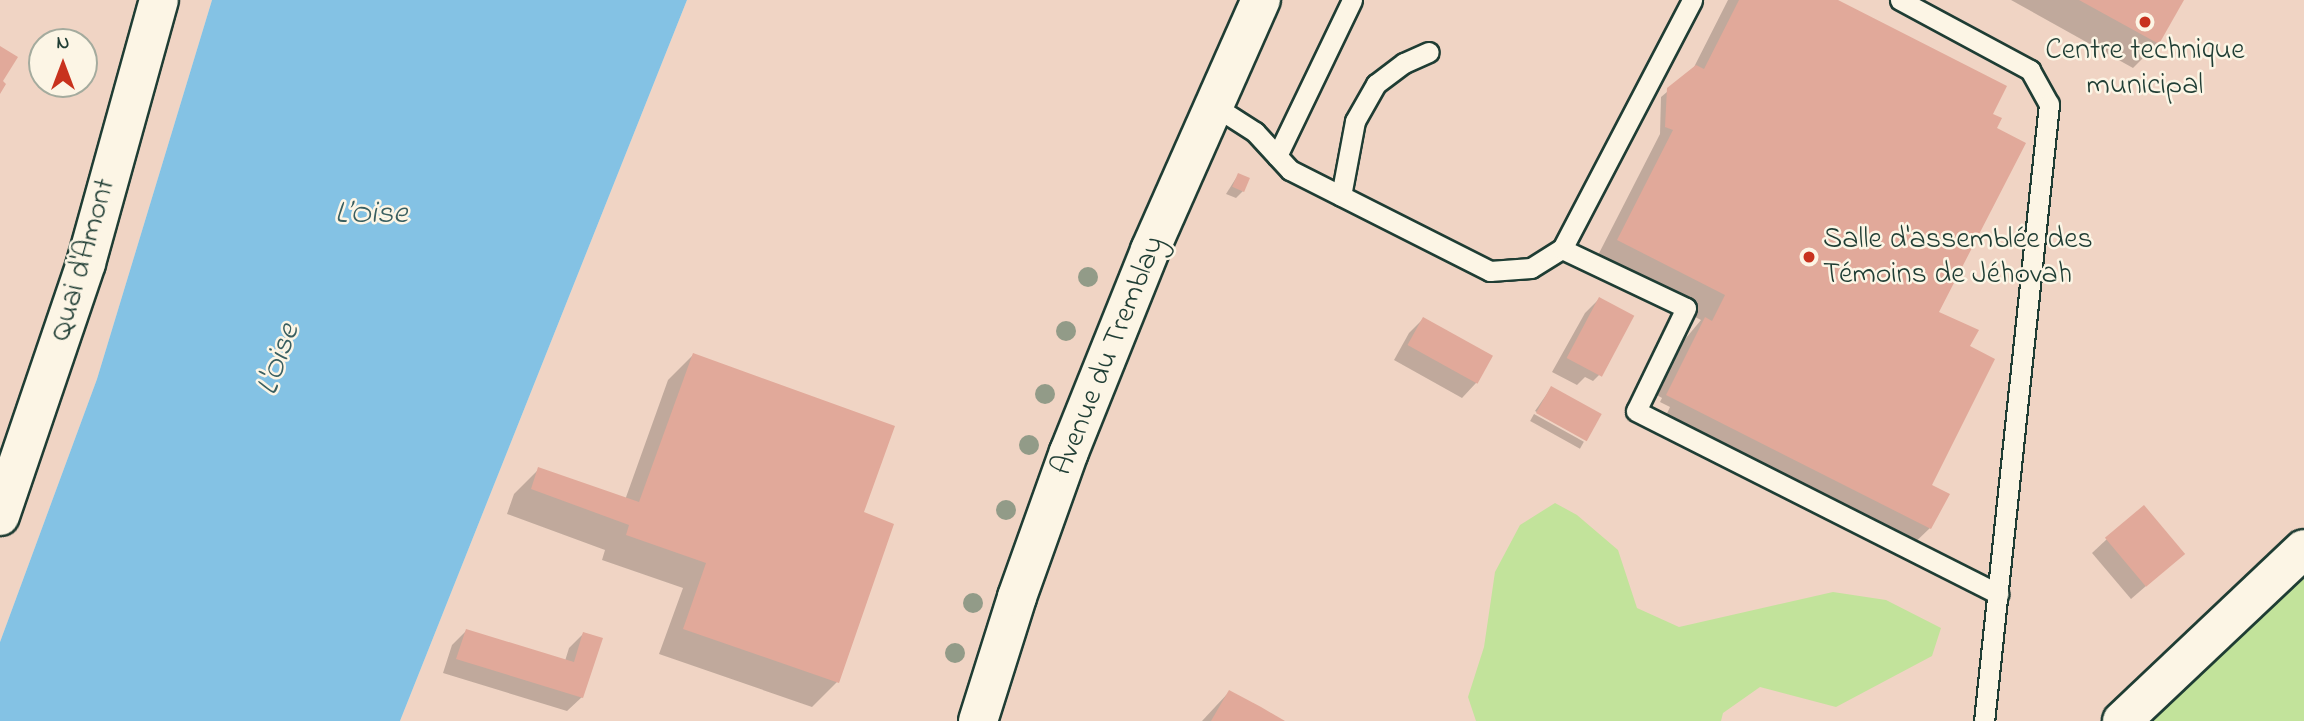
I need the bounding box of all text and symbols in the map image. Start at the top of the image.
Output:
marker: Centre technique municipal [2137,14,2153,30]
north arrow [28,28,98,98]
text: N [57,30,69,57]
place label: Centre technique municipal [2045,33,2245,104]
street label: Quai d'Amont [44,174,124,346]
water label: L’Oise [335,196,407,234]
place label: Salle d'assemblée des Témoins de Jéhovah [1823,222,2093,292]
street label: Avenue du Tremblay [1045,231,1173,481]
marker: Salle d'assemblée des Témoins de Jéhovah [1801,249,1817,265]
water label: L'Oise [250,319,310,401]

